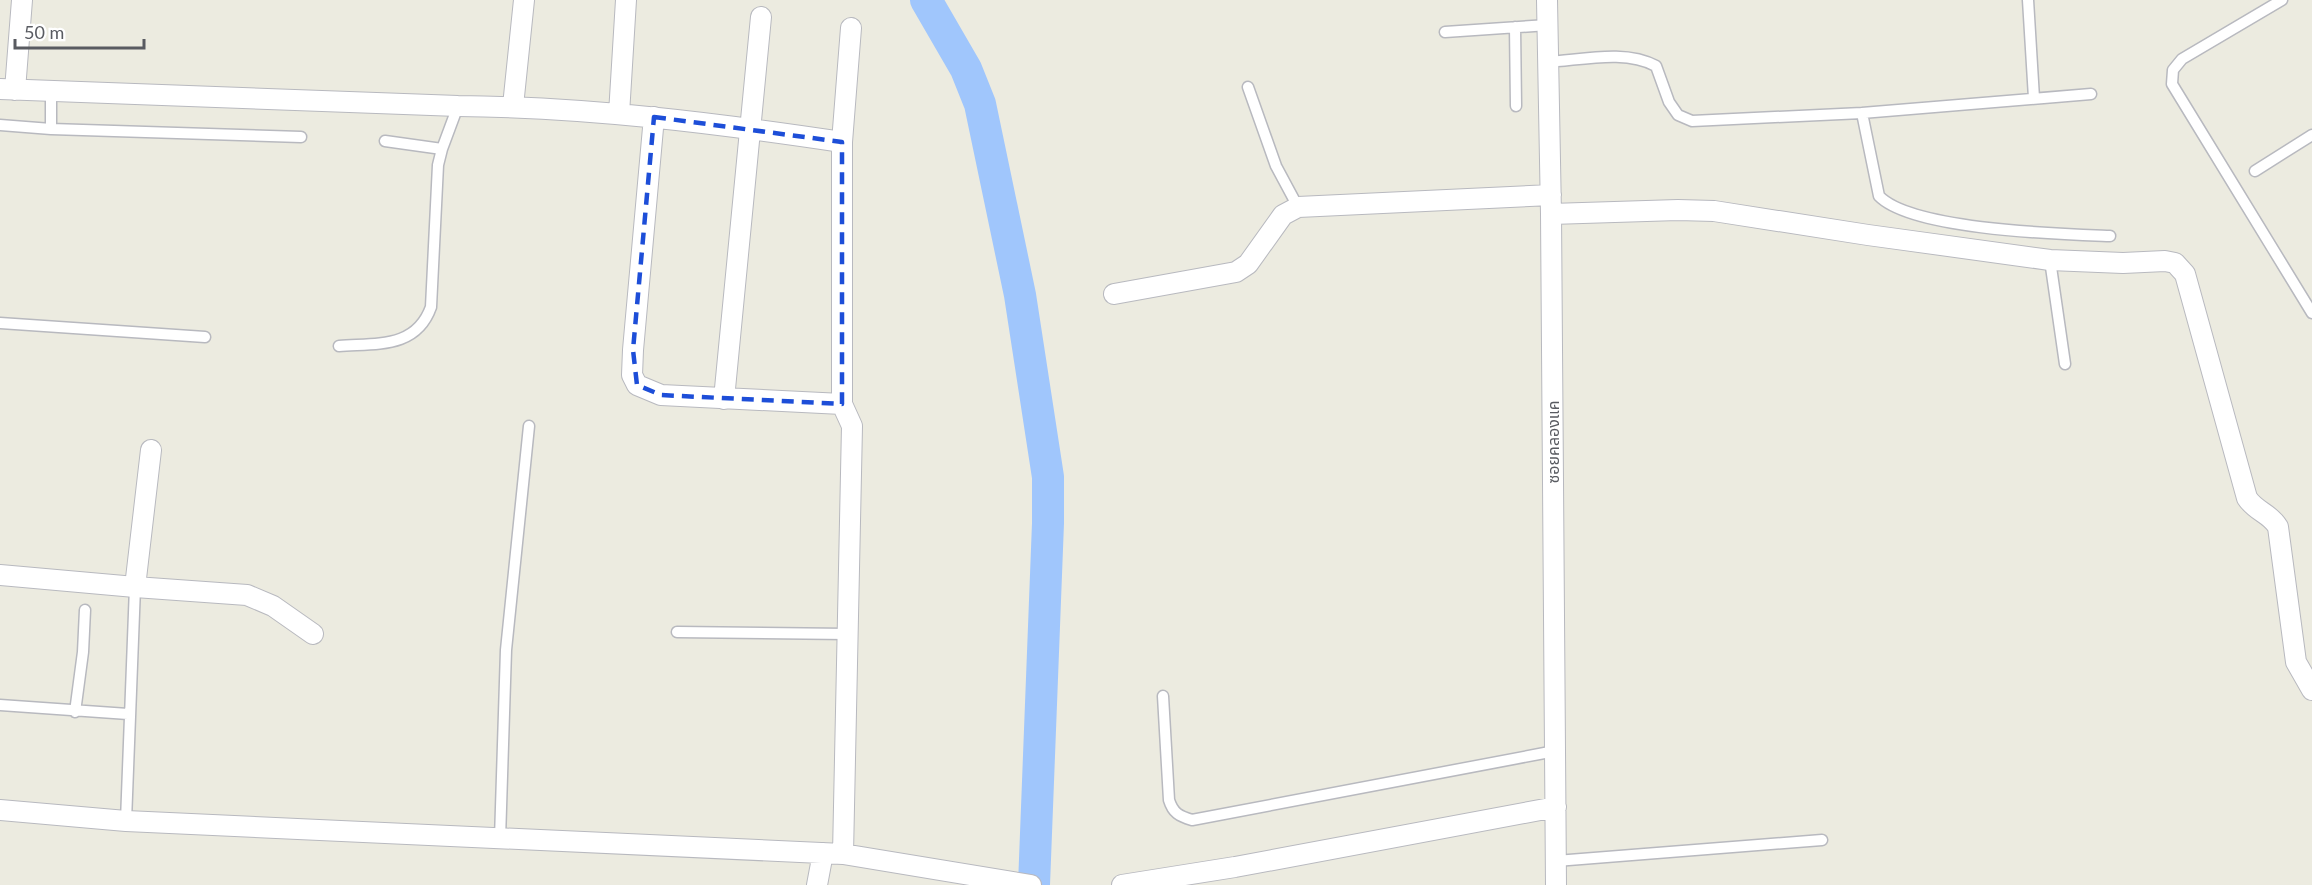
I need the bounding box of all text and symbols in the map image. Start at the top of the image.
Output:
scale bar [15,12,144,50]
text: 50 m [24,21,64,43]
street label: ซอยคลองแค [1543,400,1562,484]

